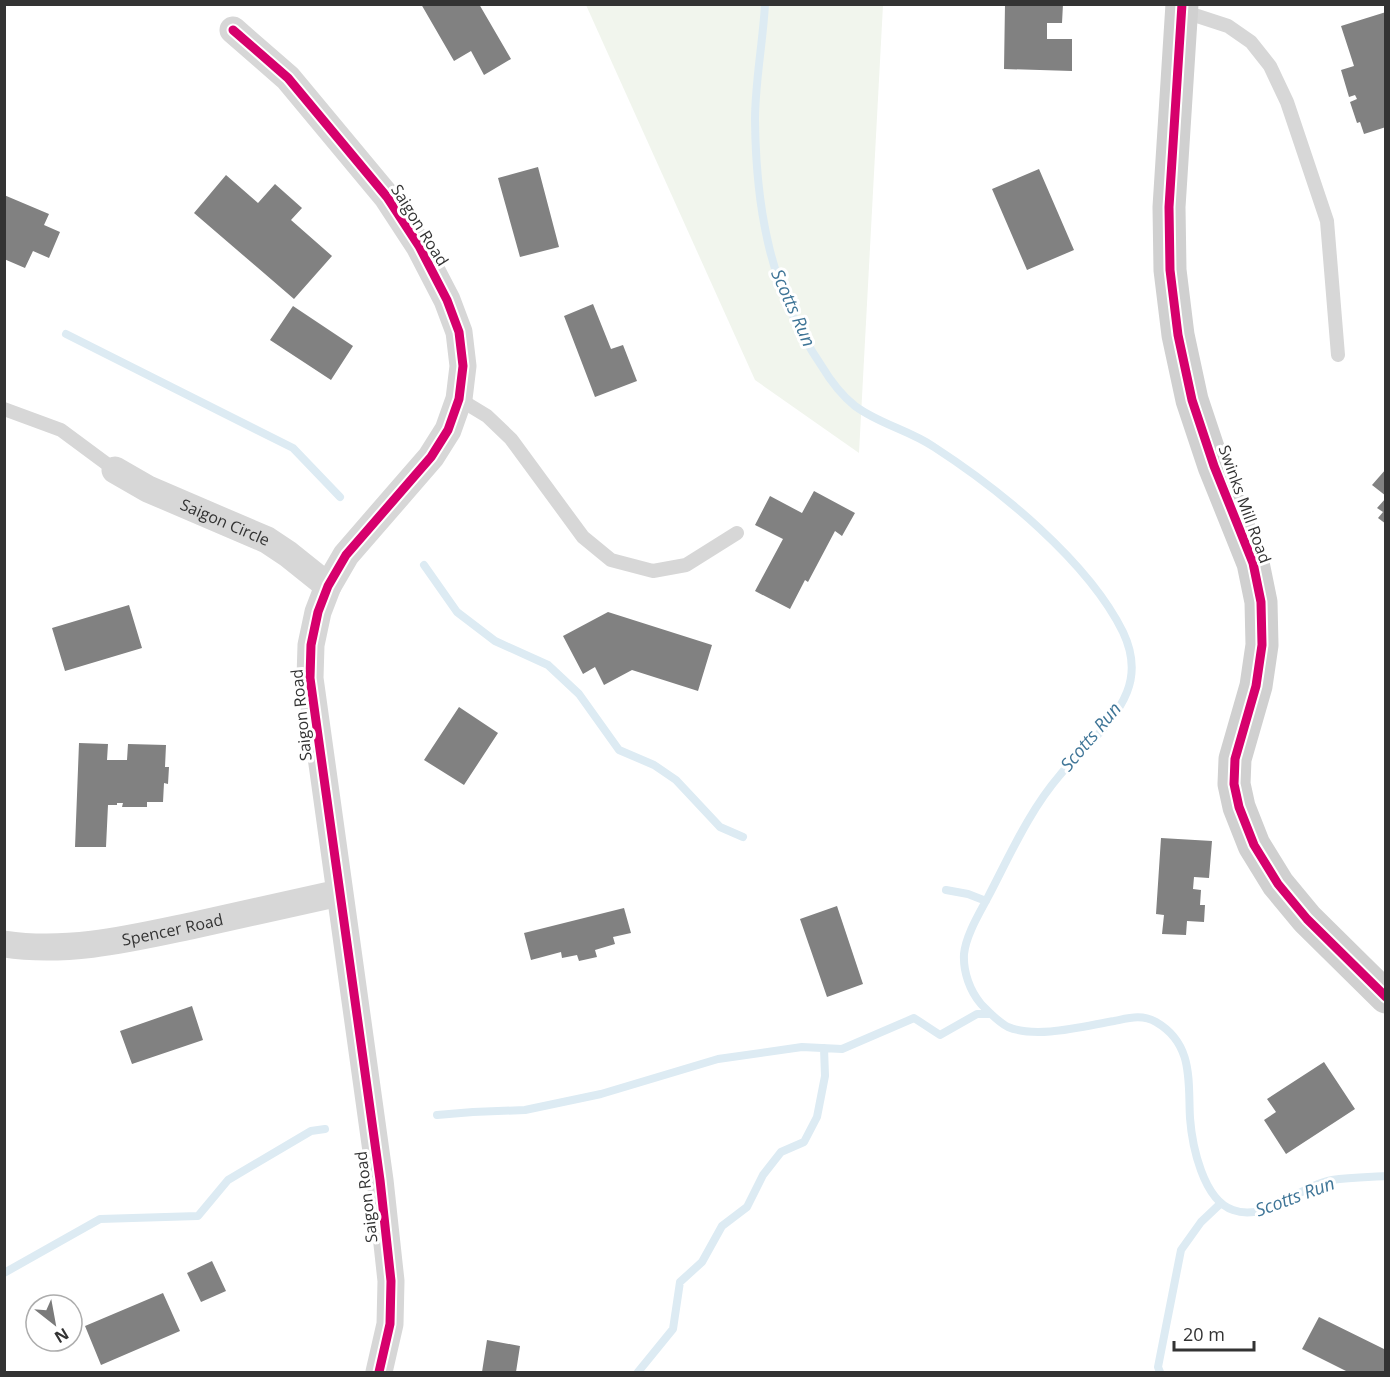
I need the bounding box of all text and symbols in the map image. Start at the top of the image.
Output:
street label: Saigon Road [386,180,454,270]
water label: Scotts Run [766,265,822,350]
street label: Swinks Mill Road [1213,442,1277,566]
street label: Saigon Circle [177,493,273,551]
street label: Saigon Road [285,668,317,762]
water label: Scotts Run [1054,697,1126,776]
street label: Spencer Road [120,908,225,951]
street label: Saigon Road [349,1150,383,1244]
water label: Scotts Run [1252,1171,1338,1221]
north arrow [24,1293,84,1353]
scale bar [1174,1314,1254,1352]
text: 20 m [1183,1322,1225,1346]
text: N [50,1323,73,1349]

